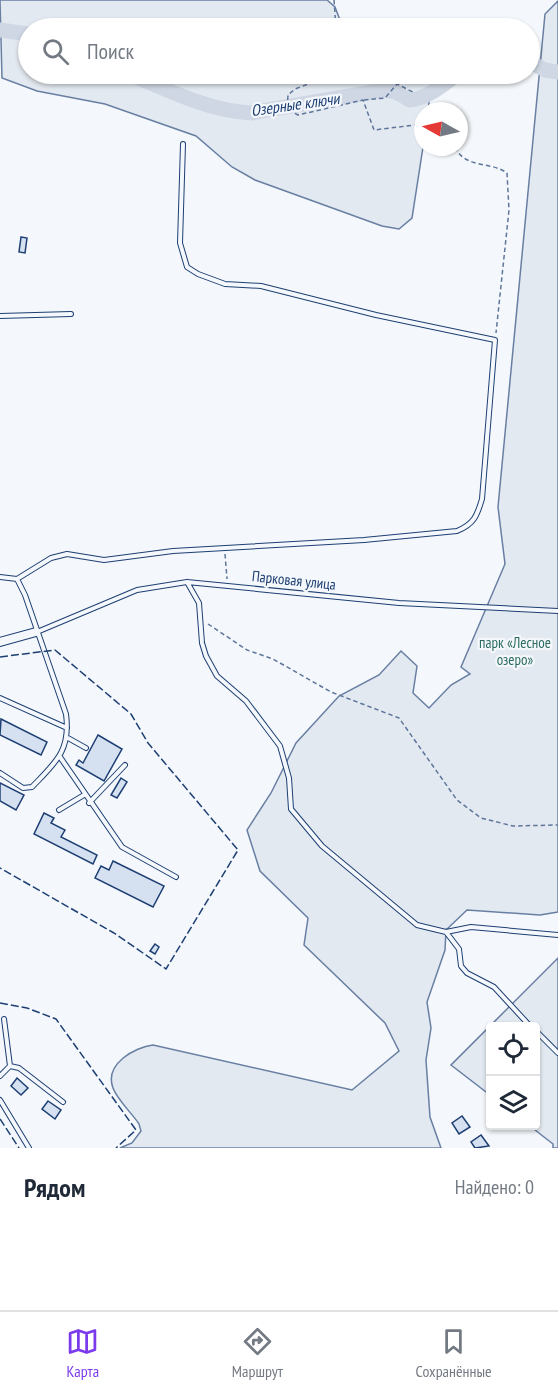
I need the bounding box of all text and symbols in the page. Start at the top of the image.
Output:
search box [18,18,540,84]
icon: search [39,35,72,68]
text: Поиск [87,37,134,65]
water label: Озерные ключи [249,88,342,120]
north arrow [414,102,468,156]
street label: Парковая улица [251,566,337,594]
park label: парк «Лесное озеро» [479,633,551,669]
map controls [486,1022,540,1130]
button: locate [486,1022,540,1076]
button: layers [486,1076,540,1130]
text: Рядом [24,1171,85,1204]
text: Найдено: 0 [455,1174,534,1200]
tab: Карта [66,1325,99,1381]
tab: Маршрут [232,1325,283,1381]
tab: Сохранённые [416,1325,492,1381]

